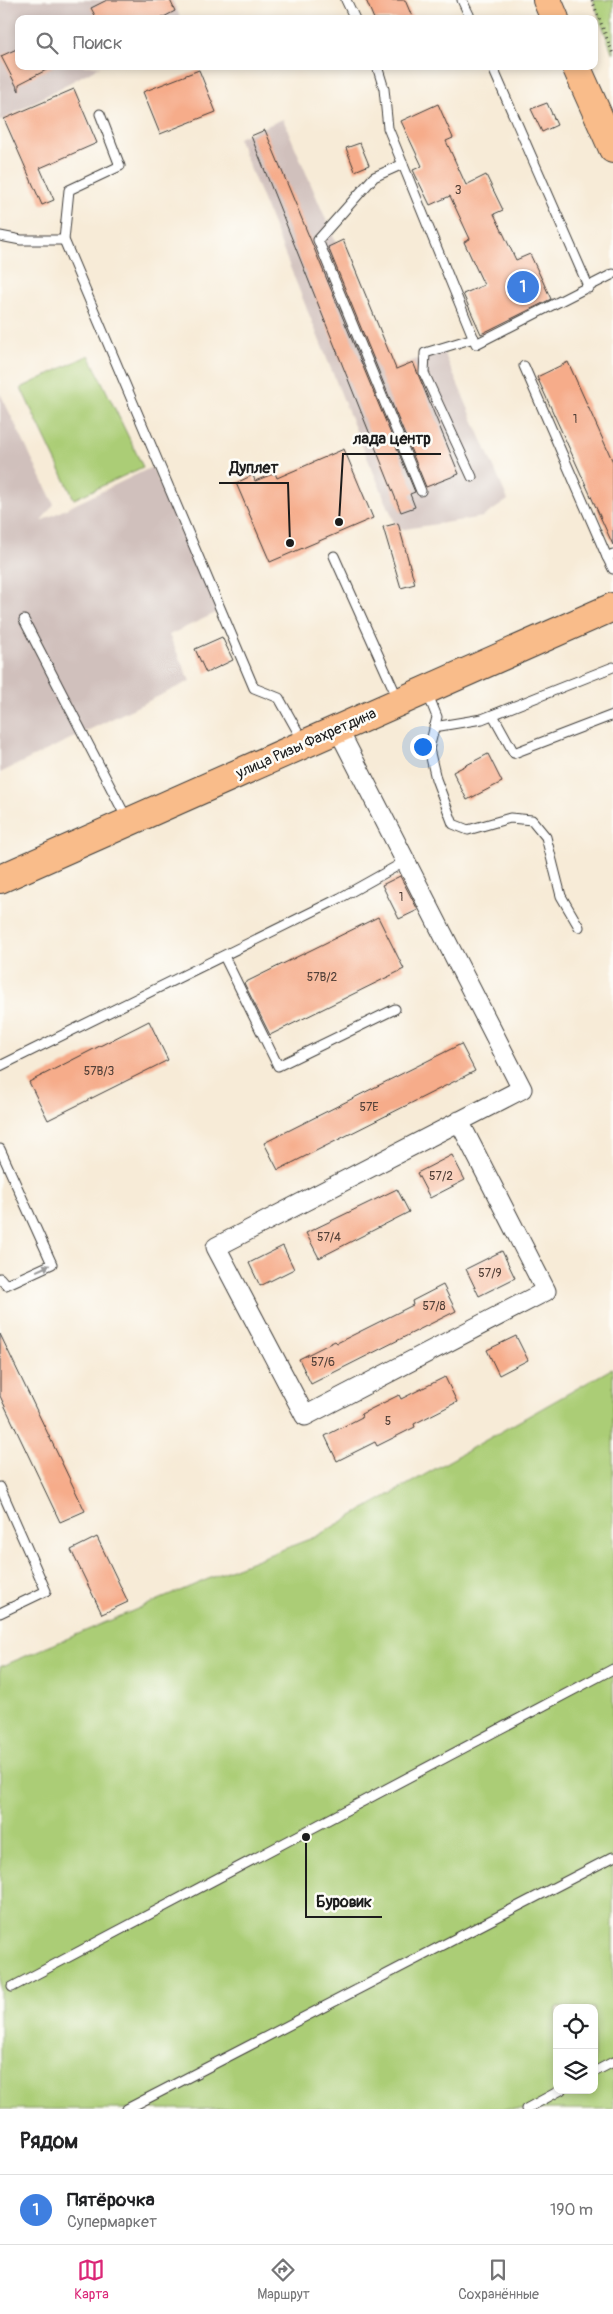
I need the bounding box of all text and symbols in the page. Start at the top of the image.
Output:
search box [15,15,598,70]
icon: search [33,29,61,57]
text: Поиск [73,31,123,55]
house number: 3 [455,183,462,198]
pin: 1 [507,268,539,306]
house number: 1 [573,412,577,427]
callout: лада центр [343,423,441,454]
text: лада центр [352,429,431,449]
callout: Дуплет [219,452,288,483]
text: Дуплет [229,458,279,478]
street label: улица Ризы Фахретдина [232,704,379,783]
your location [410,734,436,760]
house number: 1 [399,890,403,905]
house number: 57В/2 [307,970,338,985]
house number: 57В/3 [84,1064,115,1079]
house number: 57Е [359,1100,379,1115]
house number: 57/2 [429,1169,453,1184]
house number: 57/4 [317,1230,341,1245]
one-way arrow [36,1264,50,1272]
house number: 57/9 [478,1266,502,1281]
house number: 57/8 [422,1299,446,1314]
house number: 57/6 [311,1355,335,1370]
house number: 5 [385,1414,391,1429]
callout: Буровик [306,1886,382,1917]
text: Буровик [316,1892,372,1912]
map controls [553,2004,598,2094]
button: locate [553,2004,598,2049]
button: layers [553,2049,598,2094]
text: Рядом [20,2128,78,2155]
text: Пятёрочка [67,2188,155,2212]
text: 1 [33,2200,39,2220]
text: 190 m [550,2200,593,2220]
text: Супермаркет [67,2212,157,2232]
tab: Карта [74,2256,109,2303]
tab: Маршрут [257,2256,310,2303]
tab: Сохранённые [458,2256,539,2303]

